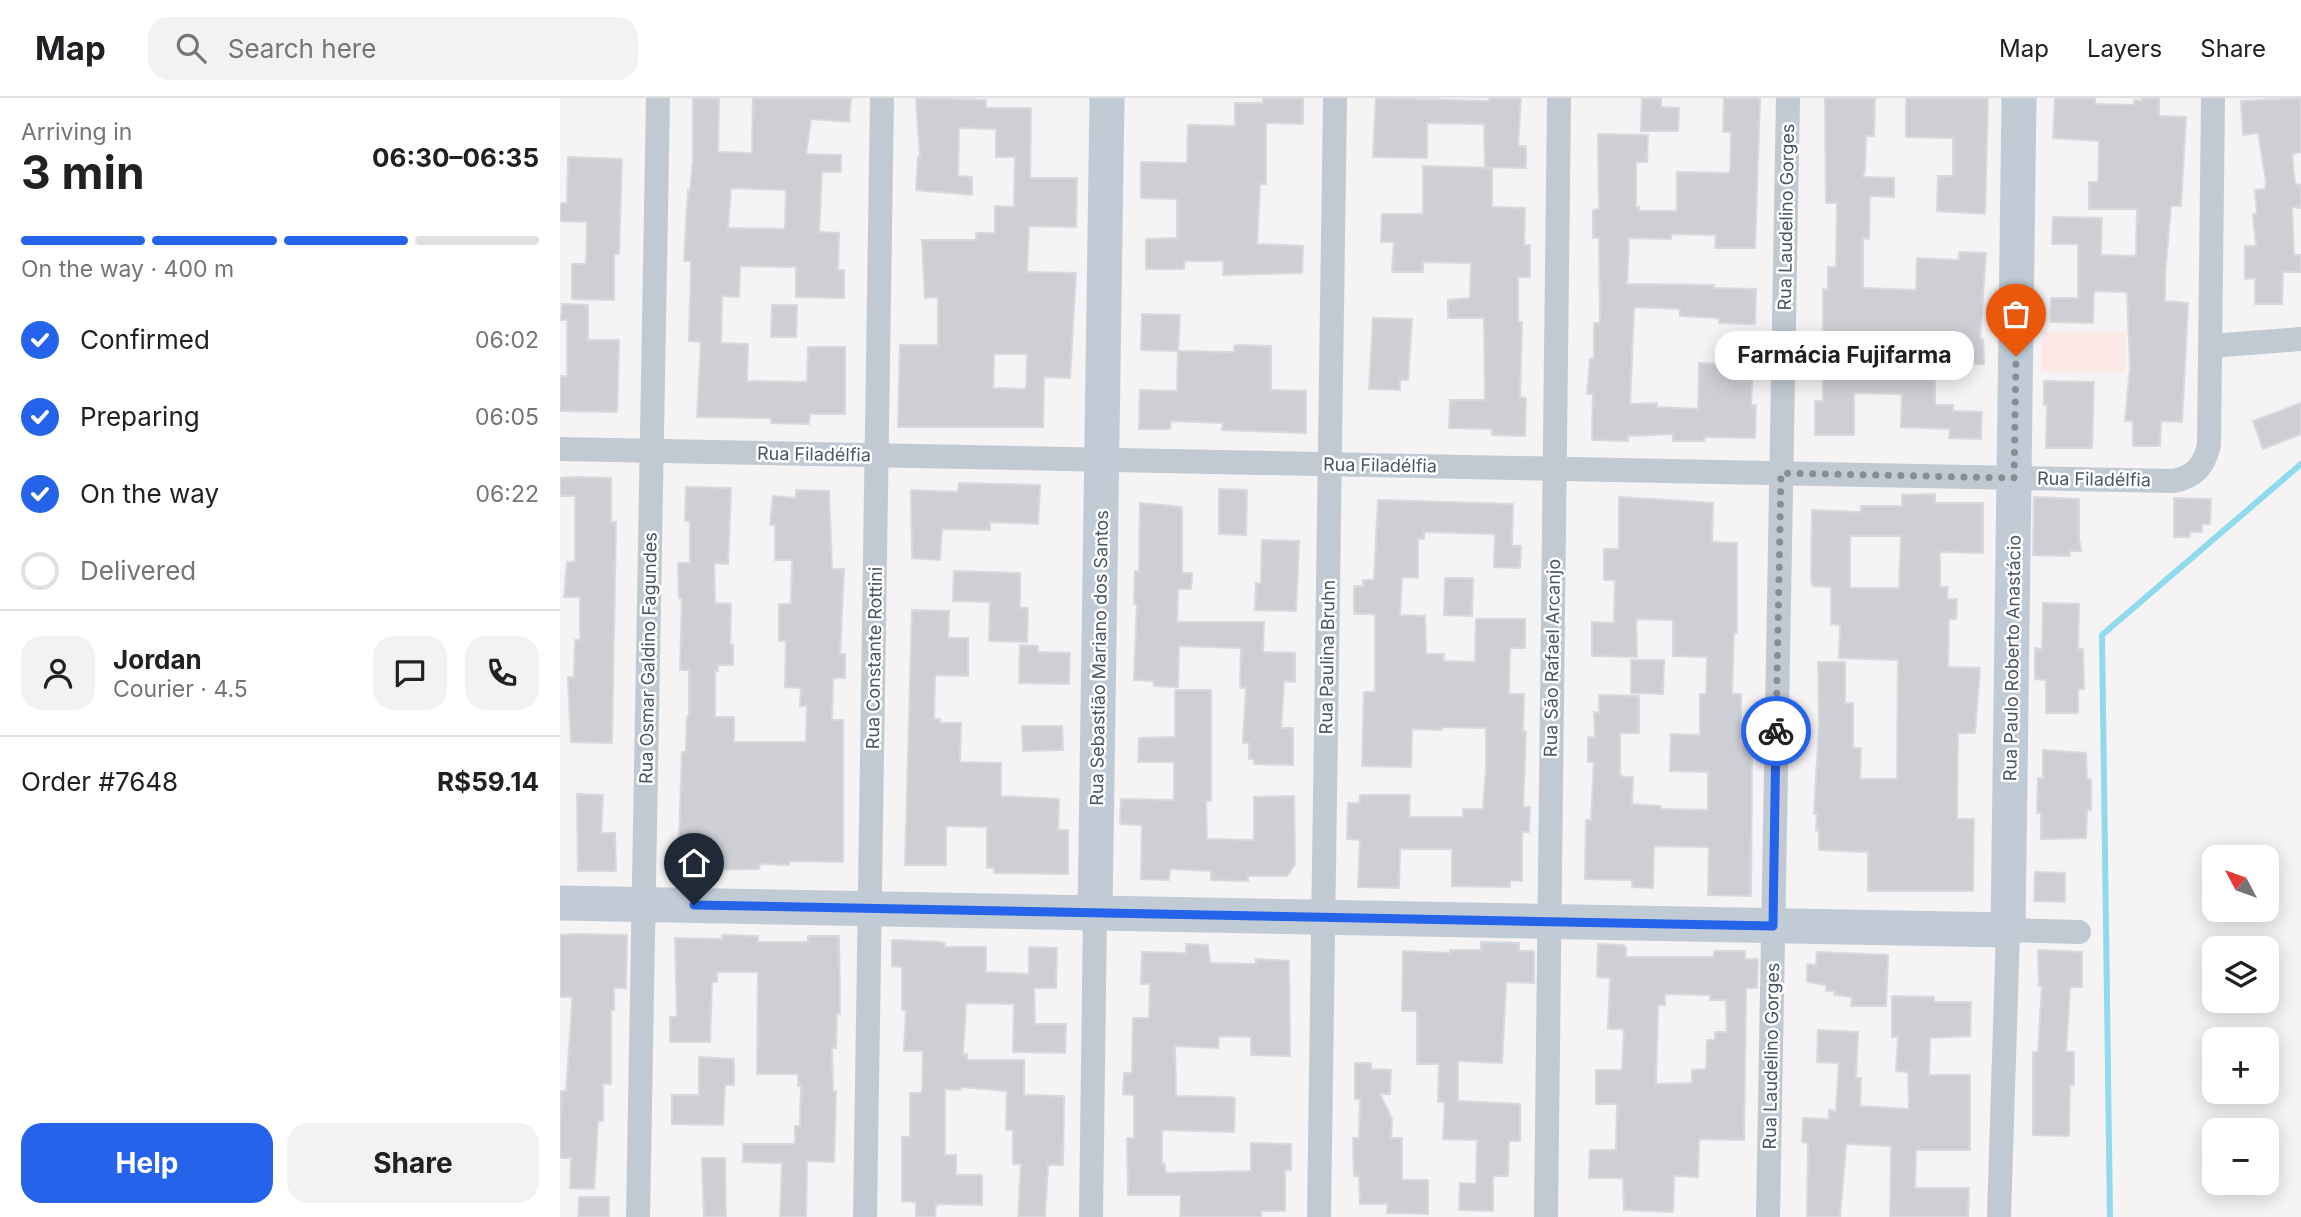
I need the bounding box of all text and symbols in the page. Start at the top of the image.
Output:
search box [148,17,638,80]
text: Map [35,28,106,68]
icon: search [172,29,210,67]
text: Search here [228,33,376,64]
text: Map [1999,34,2049,63]
text: Layers [2087,34,2162,63]
text: Share [2200,34,2266,63]
text: Arriving in [21,118,132,146]
street label: Rua Laudelino Gorges [1774,123,1798,311]
text: 06:30–06:35 [372,142,539,173]
text: 3 min [21,144,145,200]
text: On the way · 400 m [21,255,234,283]
pin [1986,284,2046,356]
icon: bag [1997,295,2035,333]
icon: check [21,321,59,359]
text: Confirmed [80,324,210,355]
text: 06:02 [475,326,539,354]
callout: Farmácia Fujifarma [1715,331,1974,380]
text: Farmácia Fujifarma [1737,341,1952,369]
icon: check [21,398,59,436]
text: Preparing [80,401,200,432]
text: 06:05 [475,403,539,431]
street label: Rua Filadélfia [757,443,871,465]
street label: Rua Filadélfia [1323,454,1437,476]
street label: Rua Filadélfia [2037,468,2151,490]
icon: check [21,475,59,513]
text: On the way [80,478,219,509]
text: 06:22 [476,480,539,508]
street label: Rua Sebastião Mariano dos Santos [1086,510,1112,806]
street label: Rua Osmar Galdino Fagundes [635,532,661,784]
street label: Rua Paulo Roberto Anastácio [1999,535,2025,781]
text: Delivered [80,555,196,586]
street label: Rua São Rafael Arcanjo [1540,559,1564,757]
street label: Rua Constante Rottini [862,567,886,749]
street label: Rua Paulina Bruhn [1315,580,1339,734]
button: person [21,636,95,710]
button: chat [373,636,447,710]
button: phone [465,636,539,710]
text: Jordan [113,644,202,675]
text: Courier · 4.5 [113,675,248,703]
courier [1741,696,1811,766]
icon: bike [1757,712,1795,750]
text: Order #7648 [21,766,178,797]
text: R$59.14 [437,766,539,797]
pin [664,833,724,905]
icon: home [675,844,713,882]
north arrow [2202,845,2278,922]
map controls [2202,845,2279,1195]
button: layers [2202,936,2279,1013]
street label: Rua Laudelino Gorges [1759,962,1783,1150]
button: + [2202,1027,2279,1104]
button: − [2202,1118,2279,1195]
button: Help [21,1123,273,1203]
button: Share [287,1123,539,1203]

